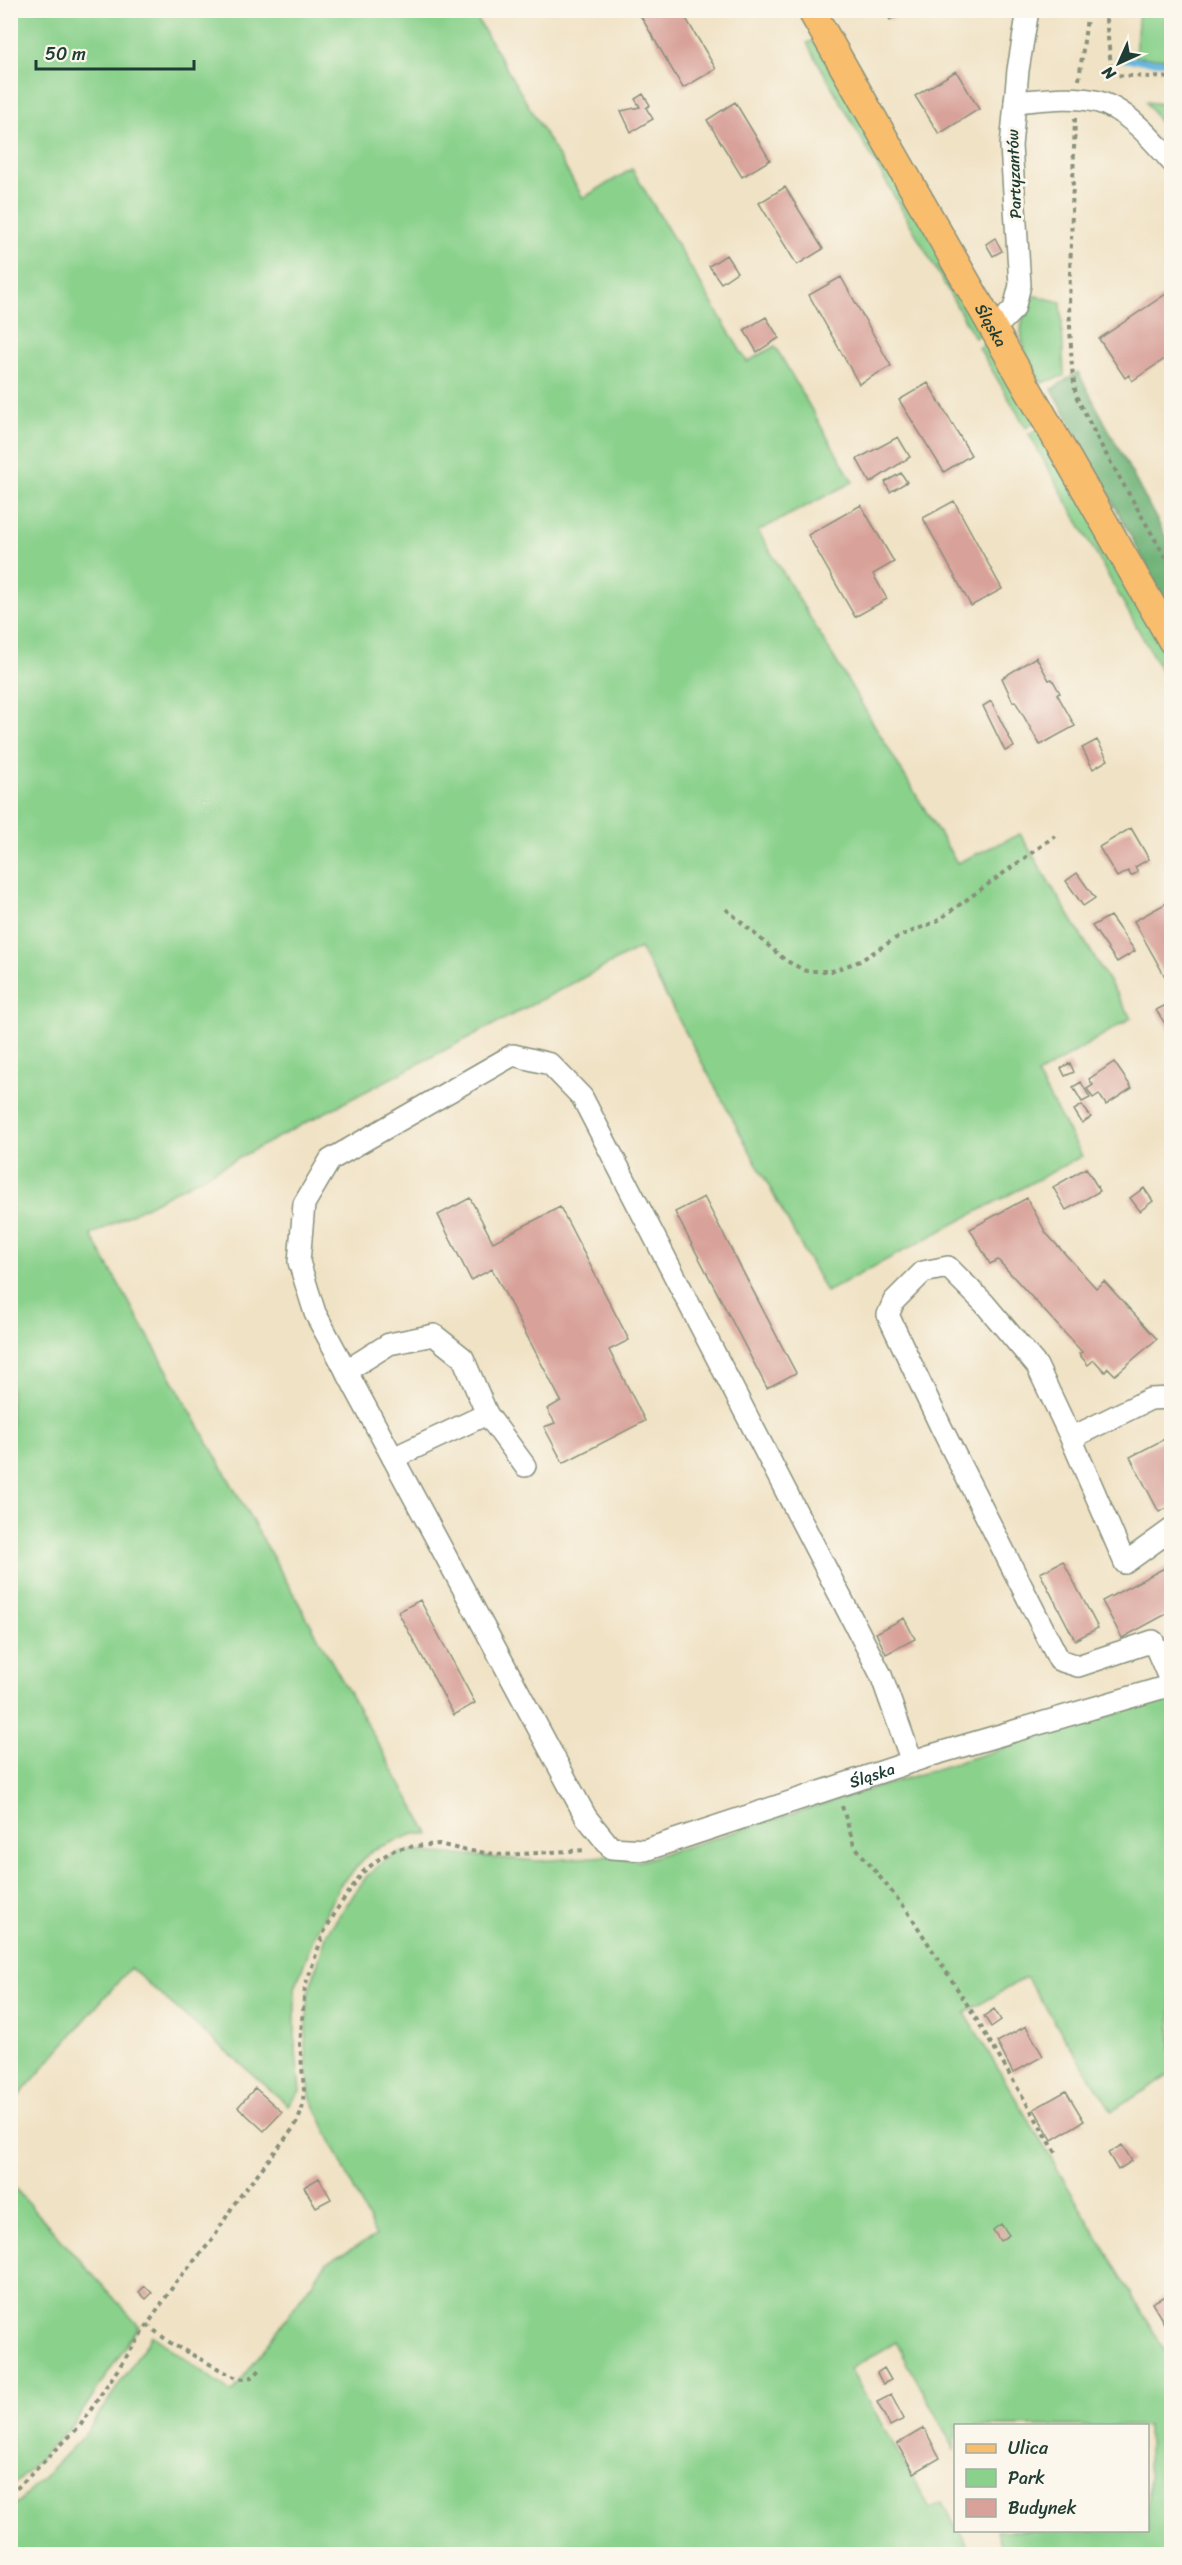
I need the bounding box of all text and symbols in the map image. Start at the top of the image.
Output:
scale bar [36,33,194,71]
north arrow [1089,33,1149,93]
text: 50 m [45,38,86,70]
text: N [1094,58,1124,88]
street label: Partyzantów [998,128,1030,219]
street label: Śląska [967,298,1015,353]
street label: Śląska [845,1754,899,1796]
legend [954,2424,1149,2532]
text: Ulica [1008,2432,1049,2464]
text: Park [1008,2462,1045,2494]
text: Budynek [1008,2492,1077,2524]

